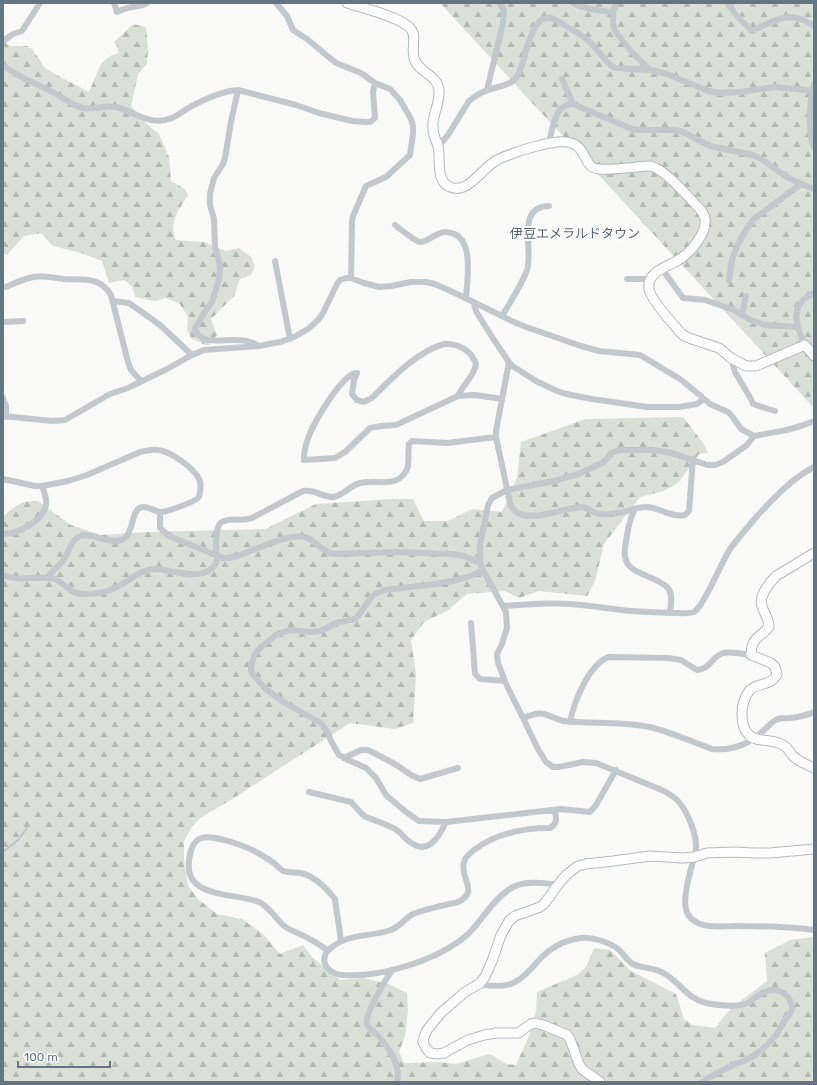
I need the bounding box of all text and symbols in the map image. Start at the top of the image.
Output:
district label: 伊豆エメラルドタウン [510,226,640,241]
scale bar [18,1043,110,1069]
text: 100 m [24,1050,58,1064]

